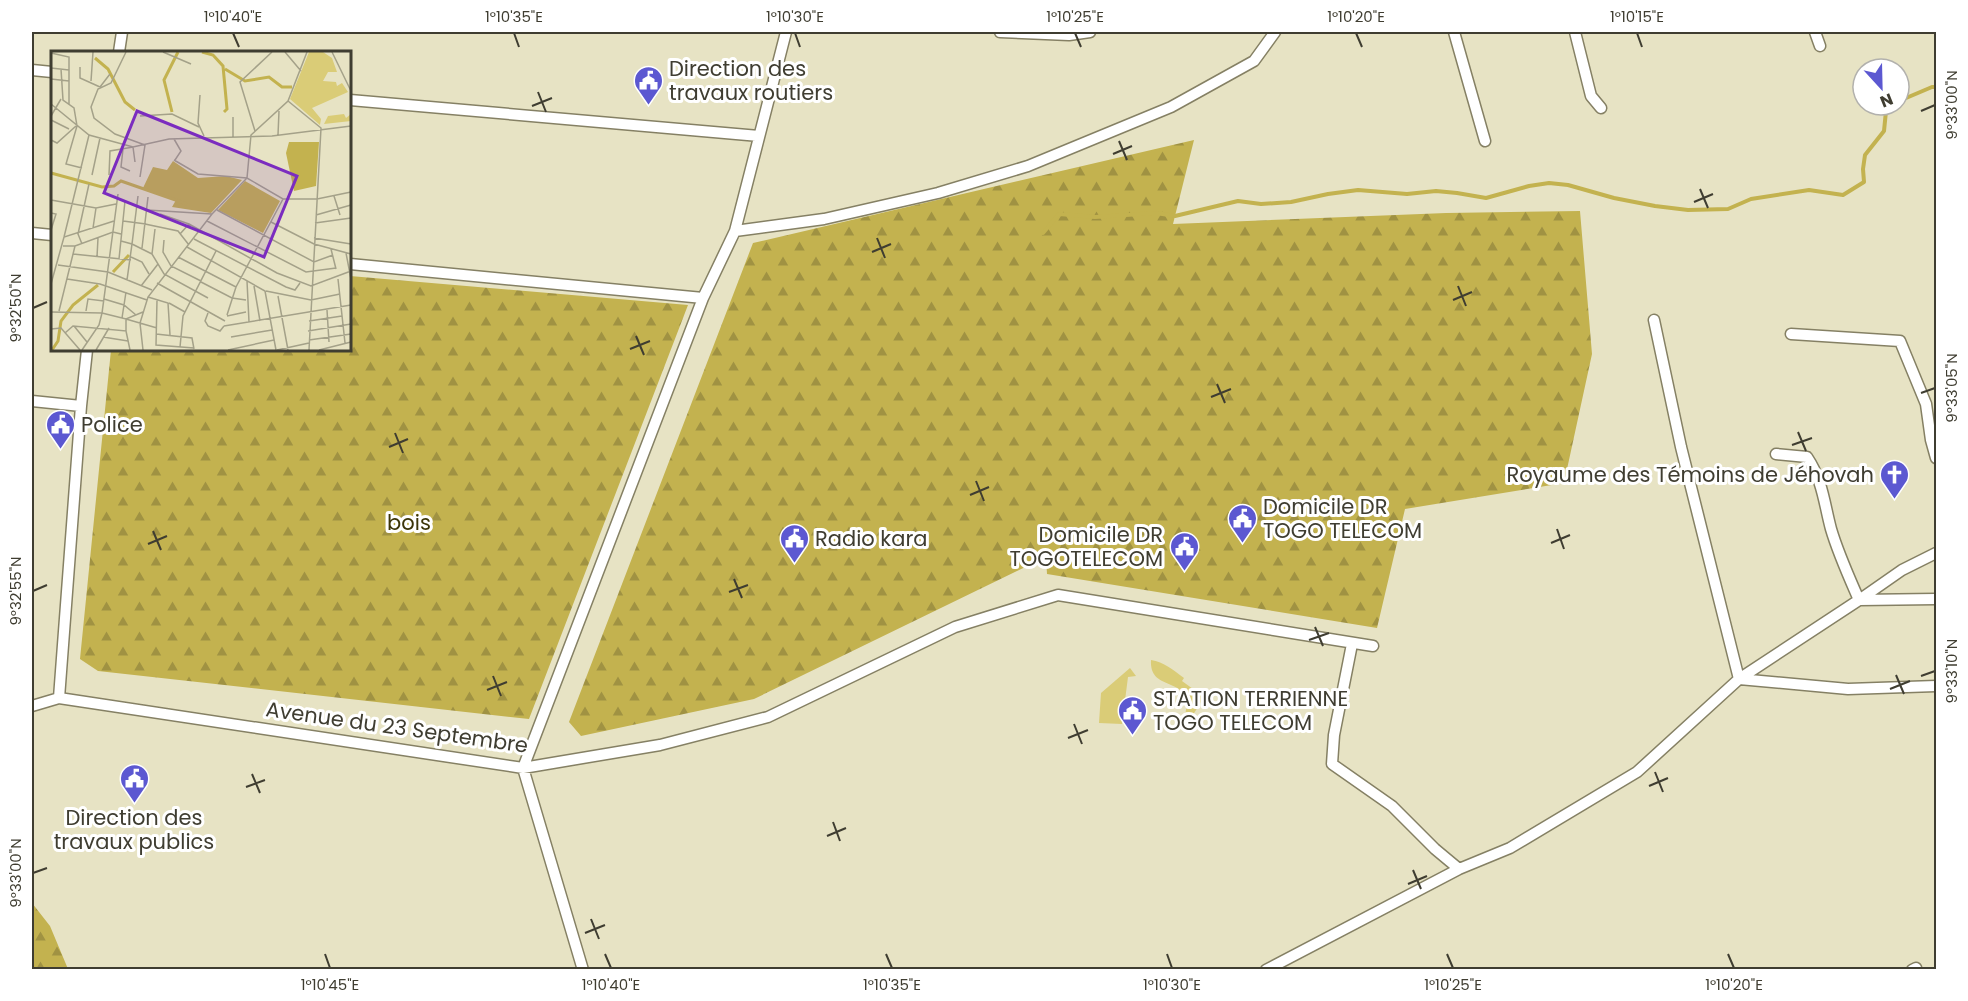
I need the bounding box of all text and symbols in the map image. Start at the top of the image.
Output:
text: 1°10'40"E [204,6,262,27]
text: 1°10'35"E [485,6,543,27]
text: 1°10'30"E [766,6,824,27]
text: 1°10'25"E [1046,6,1104,27]
text: 1°10'20"E [1327,6,1385,27]
text: 1°10'15"E [1610,6,1664,27]
inset map [51,51,351,351]
place label: Direction des travaux routiers [669,54,833,107]
north arrow [1851,57,1911,117]
public building icon: Direction des travaux routiers [632,64,664,106]
text: 9°33'00"N [1941,70,1962,140]
text: N [1877,88,1896,113]
text: 9°32'50"N [5,273,26,343]
text: 9°33'05"N [1941,353,1962,423]
public building icon: Police [44,408,76,450]
place label: Police [81,410,143,439]
church icon: Royaume des Témoins de Jéhovah [1879,458,1911,500]
place label: Royaume des Témoins de Jéhovah [1506,460,1874,489]
place label: Domicile DR TOGO TELECOM [1263,492,1422,545]
public building icon: Domicile DR TOGO TELECOM [1226,502,1258,544]
park label: bois [387,508,431,537]
place label: Domicile DR TOGOTELECOM [1010,520,1163,573]
public building icon: Radio kara [778,522,810,564]
place label: Radio kara [815,524,927,553]
public building icon: Domicile DR TOGOTELECOM [1168,530,1200,572]
text: 9°32'55"N [5,556,26,626]
text: 9°33'10"N [1941,639,1962,703]
place label: STATION TERRIENNE TOGO TELECOM [1153,684,1348,737]
street label: Avenue du 23 Septembre [264,694,530,760]
public building icon: STATION TERRIENNE TOGO TELECOM [1116,694,1148,736]
public building icon: Direction des travaux publics [118,762,150,804]
place label: Direction des travaux publics [54,803,214,856]
text: 9°33'00"N [5,838,26,908]
text: 1°10'45"E [301,974,359,995]
text: 1°10'40"E [582,974,640,995]
text: 1°10'35"E [863,974,921,995]
text: 1°10'30"E [1143,974,1201,995]
text: 1°10'25"E [1424,974,1482,995]
text: 1°10'20"E [1705,974,1763,995]

